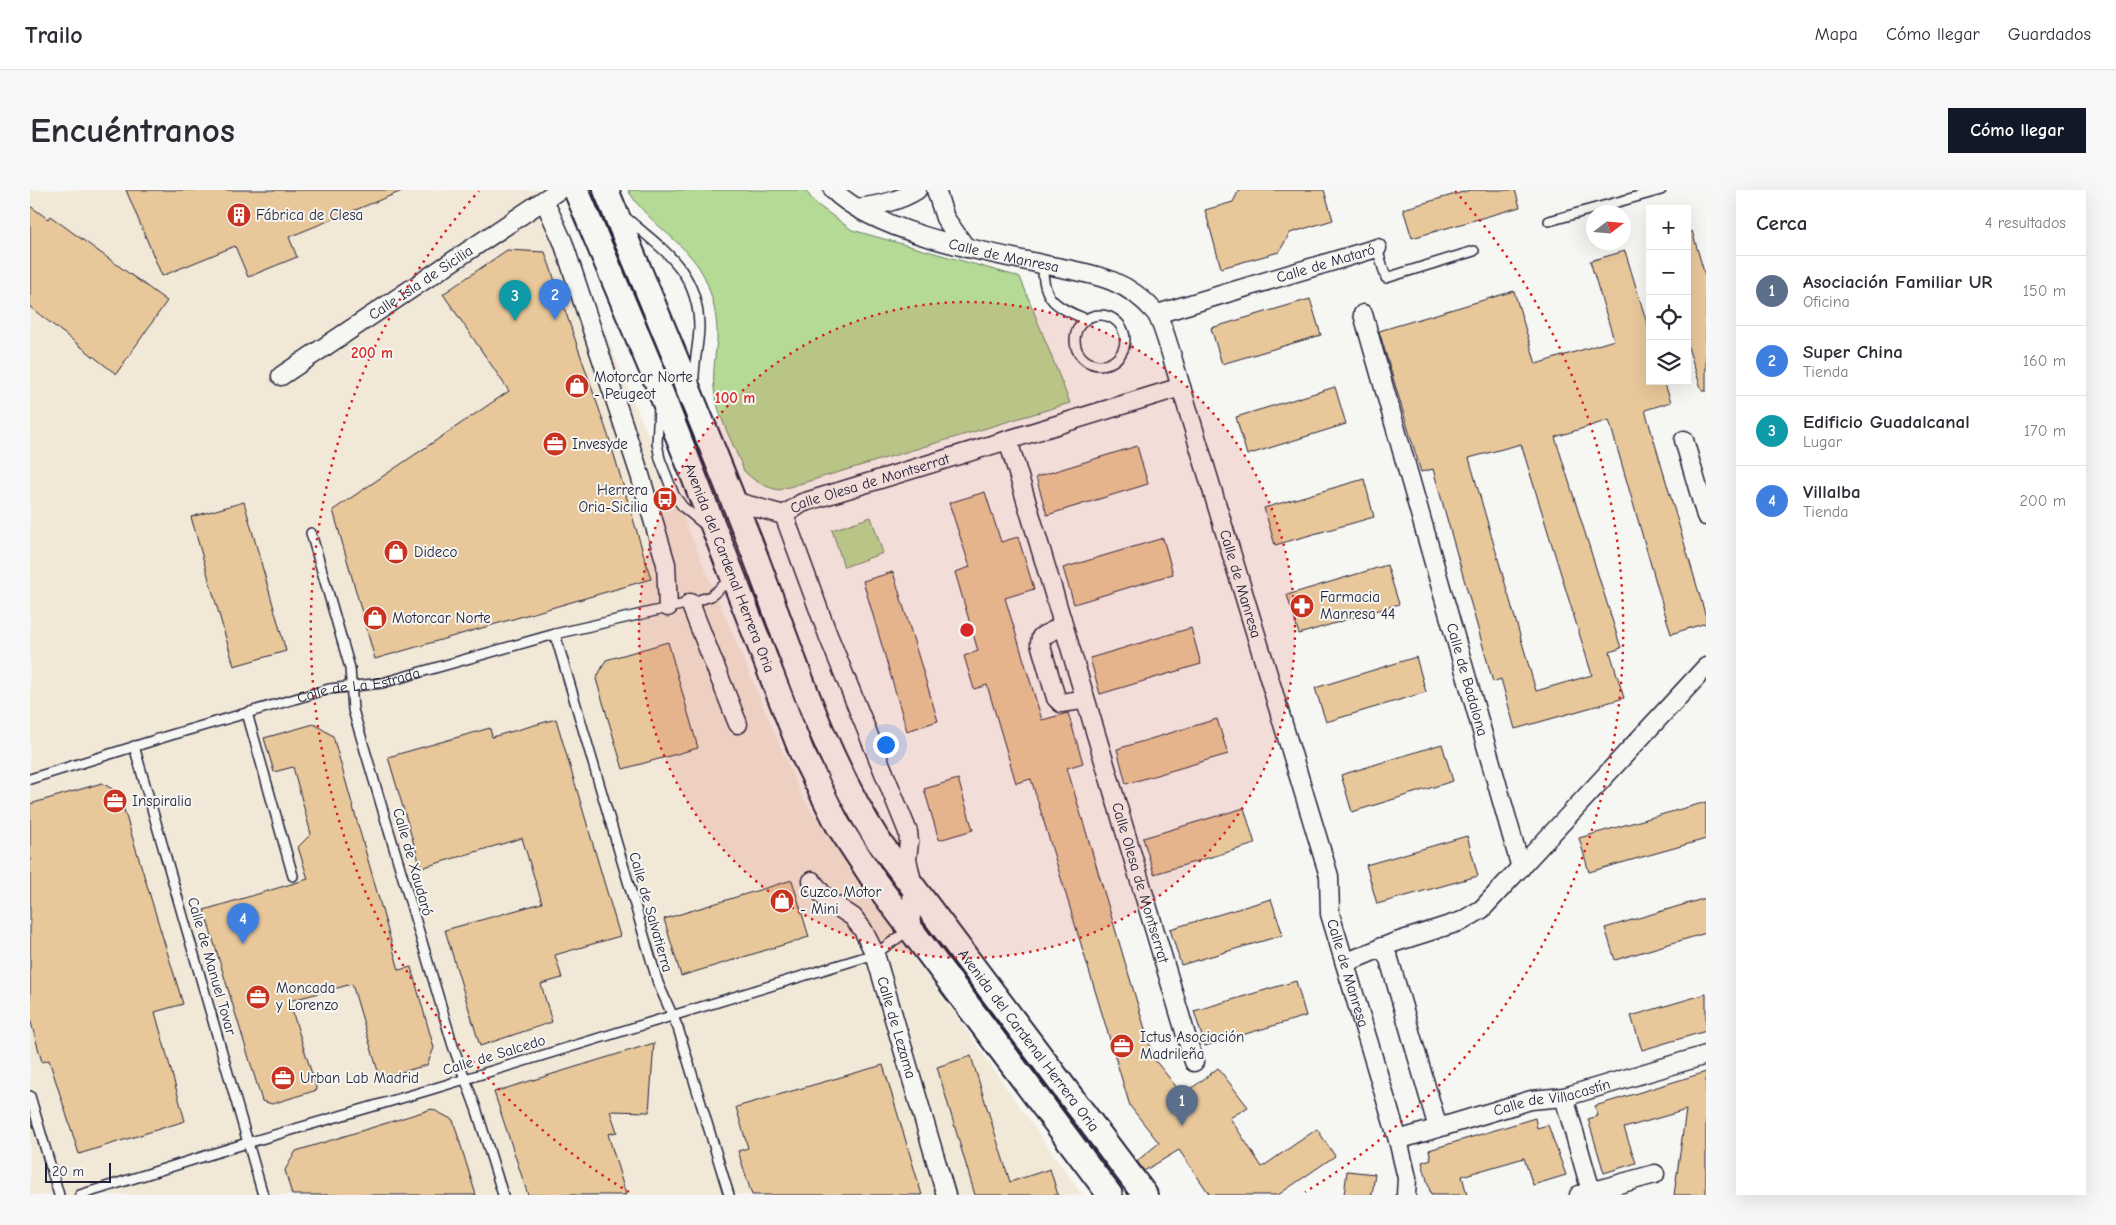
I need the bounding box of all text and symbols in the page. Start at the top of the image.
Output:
text: Trailo [25,21,83,49]
text: Mapa [1815,24,1858,45]
text: Cómo llegar [1886,24,1980,45]
text: Guardados [2008,24,2091,45]
button: Cómo llegar [1948,108,2086,153]
text: Encuéntranos [30,110,235,151]
building icon: Fábrica de Clesa [226,202,252,228]
north arrow [1586,205,1631,250]
map controls [1646,205,1691,385]
button: + [1646,205,1691,250]
place label: Fábrica de Clesa [256,206,363,224]
text: Cerca [1756,211,1807,235]
text: 4 resultados [1985,214,2066,232]
street label: Calle de Manresa [947,234,1060,276]
street label: Calle de Mataró [1274,240,1377,287]
street label: Calle Isla de Sicilia [365,241,476,324]
button: − [1646,250,1691,295]
text: Asociación Familiar UR [1803,271,1992,293]
pin: 2 [539,279,571,320]
pin: 3 [499,280,531,321]
text: 1 [1769,282,1775,300]
text: 150 m [2023,282,2066,300]
text: Oficina [1803,293,1850,311]
button: locate [1646,295,1691,340]
button: layers [1646,340,1691,385]
text: Super China [1803,341,1903,363]
text: 200 m [351,344,393,362]
text: 2 [1768,352,1776,370]
text: 160 m [2023,352,2066,370]
text: Tienda [1803,363,1849,381]
place label: Motorcar Norte - Peugeot [594,368,693,403]
shop icon: Motorcar Norte - Peugeot [564,373,590,399]
text: 100 m [715,389,755,407]
text: Edificio Guadalcanal [1803,411,1970,433]
text: 3 [1768,422,1776,440]
text: 170 m [2024,422,2066,440]
office icon: Invesyde [542,431,568,457]
text: Lugar [1803,433,1842,451]
place label: Invesyde [572,435,628,453]
street label: Calle Olesa de Montserrat [786,449,952,518]
street label: Avenida del Cardenal Herrera Oria [680,461,779,675]
place label: Herrera Oria-Sicilia [578,481,648,516]
text: Villalba [1803,481,1861,503]
bus stop icon: Herrera Oria-Sicilia [652,486,678,512]
text: 4 [1768,492,1776,510]
text: 200 m [2020,492,2066,510]
text: Tienda [1803,503,1849,521]
street label: Calle de Manresa [1216,527,1265,640]
shop icon: Dideco [383,539,409,565]
place label: Dideco [414,543,458,561]
place label: Farmacia Manresa 44 [1320,588,1395,623]
pharmacy icon: Farmacia Manresa 44 [1289,593,1315,619]
shop icon: Motorcar Norte [362,605,388,631]
place label: Motorcar Norte [392,609,491,627]
centre of rings [958,621,976,639]
street label: Calle de Badalona [1443,621,1492,738]
street label: Calle de La Estrada [295,664,422,707]
your location [873,732,899,758]
office icon: Inspiralia [102,788,128,814]
place label: Inspiralia [132,792,192,810]
street label: Calle Olesa de Montserrat [1108,800,1173,966]
street label: Calle de Xaudaró [389,806,437,918]
street label: Calle de Salvatierra [625,850,677,974]
place label: Cuzco Motor - Mini [800,883,881,918]
shop icon: Cuzco Motor - Mini [769,888,795,914]
street label: Calle de Manuel Tovar [184,895,240,1037]
pin: 4 [227,903,259,944]
street label: Calle de Manresa [1323,917,1373,1029]
street label: Avenida del Cardenal Herrera Oria [954,946,1103,1135]
street label: Calle de Lezama [873,974,920,1080]
place label: Moncada y Lorenzo [275,979,339,1014]
office icon: Moncada y Lorenzo [245,984,271,1010]
place label: Ictus Asociación Madrileña [1140,1028,1244,1063]
street label: Calle de Salcedo [440,1031,548,1079]
office icon: Ictus Asociación Madrileña [1109,1033,1135,1059]
office icon: Urban Lab Madrid [270,1065,296,1091]
place label: Urban Lab Madrid [300,1069,419,1087]
street label: Calle de Villacastín [1491,1075,1612,1120]
pin: 1 [1166,1085,1198,1126]
scale bar [45,1160,111,1183]
text: 20 m [52,1163,84,1180]

